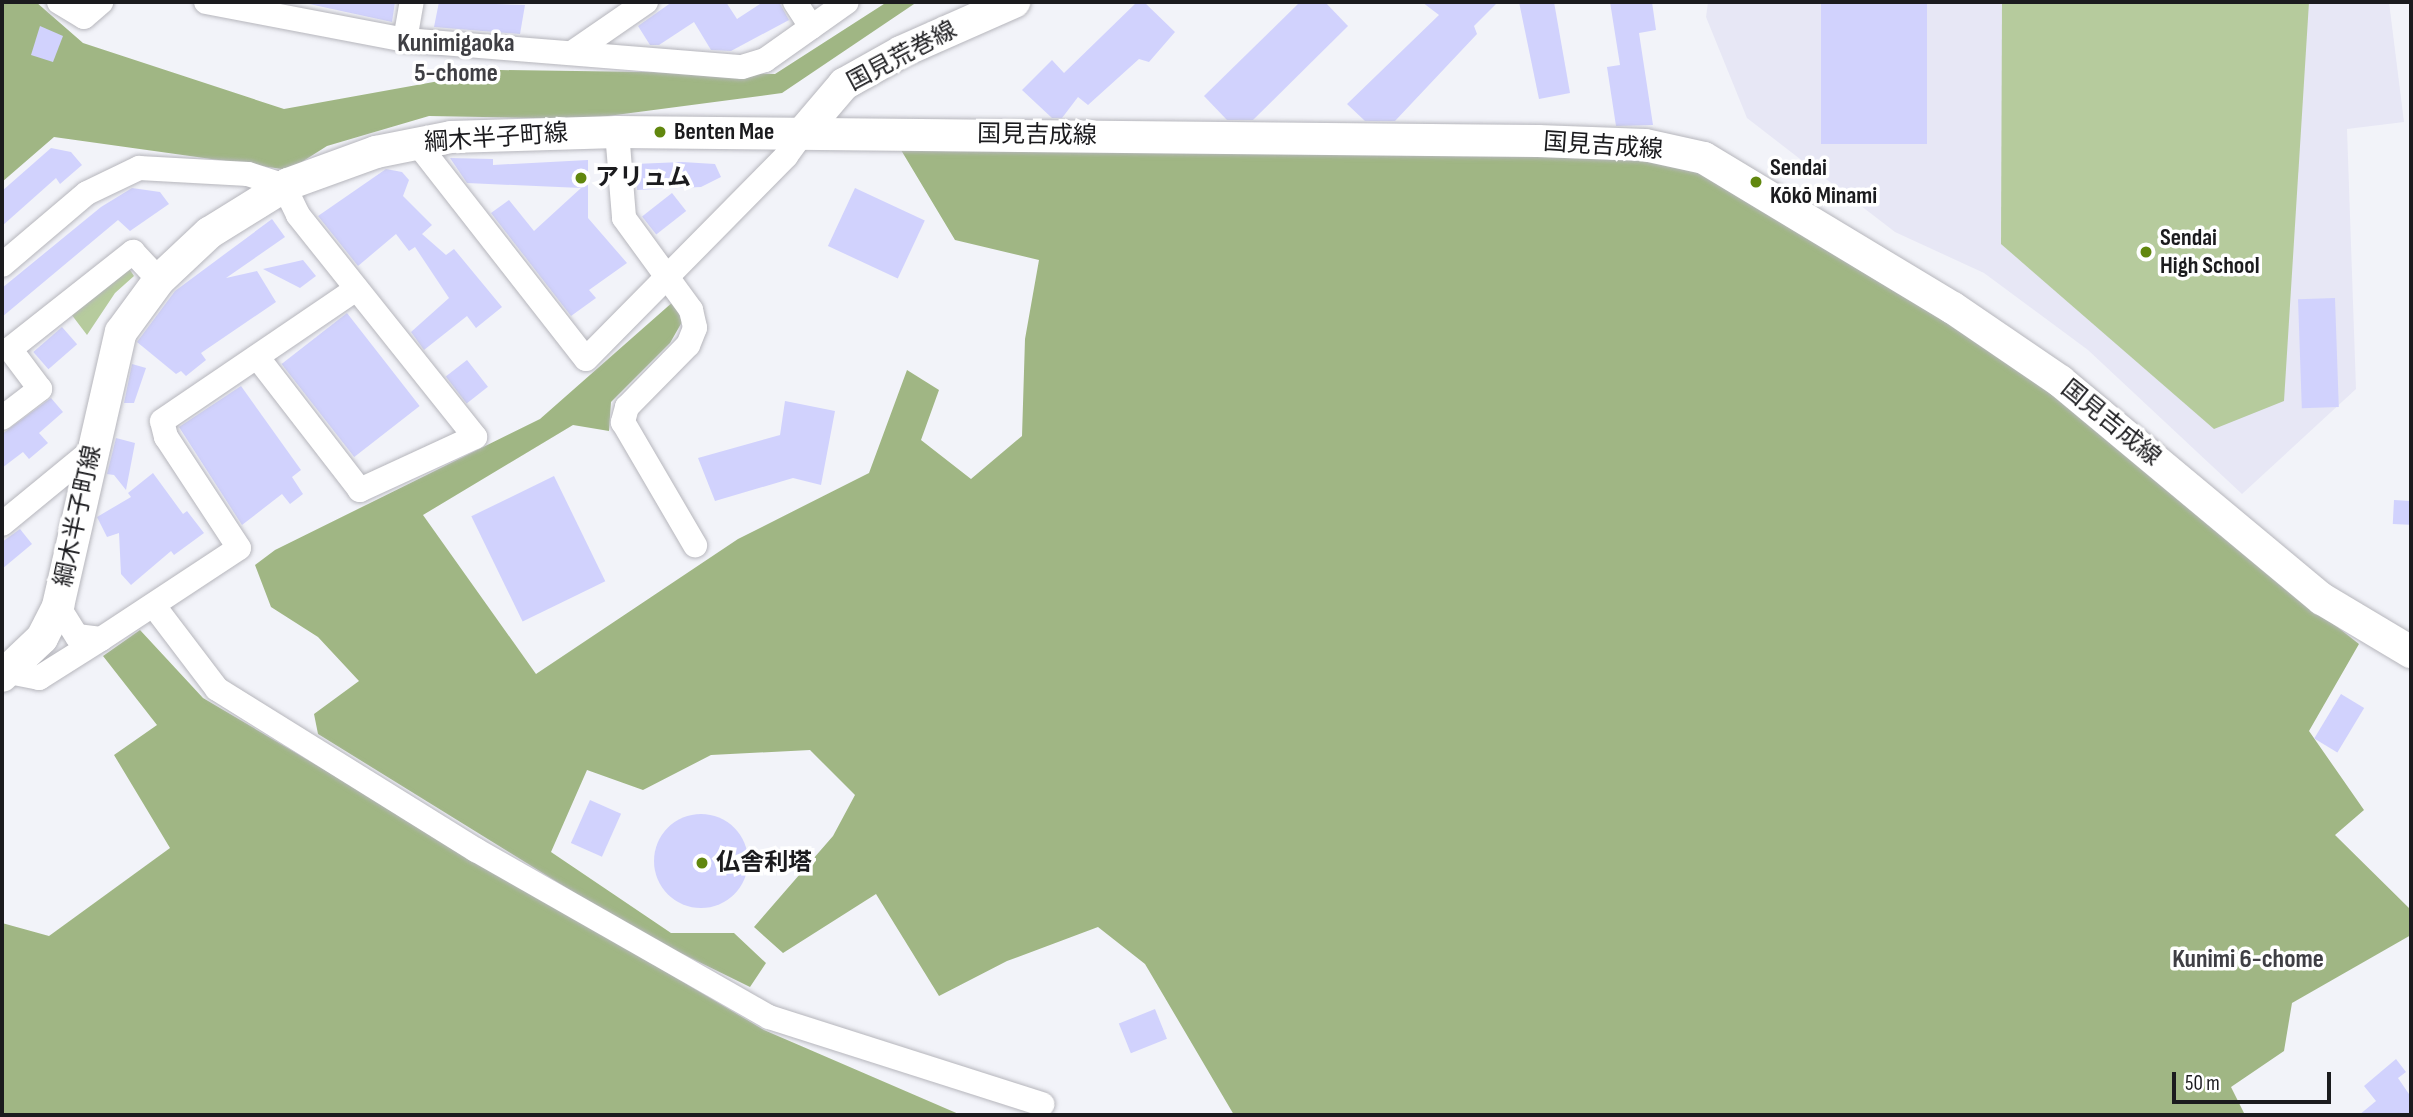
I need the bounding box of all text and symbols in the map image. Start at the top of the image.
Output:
street label: 国見荒巻線 [842,15,962,97]
district label: Kunimigaoka 5-chome [397,28,515,90]
place label: Benten Mae [674,118,774,146]
street label: 綱木半子町線 [423,119,569,157]
street label: 国見吉成線 [977,120,1097,150]
marker: Benten Mae [652,124,668,140]
street label: 国見吉成線 [1542,127,1664,165]
place label: Sendai Kōkō Minami [1770,154,1877,210]
place label: アリュム [595,164,691,192]
marker: アリュム [573,170,589,186]
marker: Sendai Kōkō Minami [1748,174,1764,190]
place label: Sendai High School [2160,224,2260,280]
marker: Sendai High School [2138,244,2154,260]
street label: 国見吉成線 [2055,374,2167,472]
street label: 綱木半子町線 [49,443,107,589]
place label: 仏舎利塔 [716,849,812,877]
marker: 仏舎利塔 [694,855,710,871]
district label: Kunimi 6-chome [2172,944,2324,976]
scale bar [2175,1058,2334,1102]
text: 50 m [2185,1071,2220,1096]

